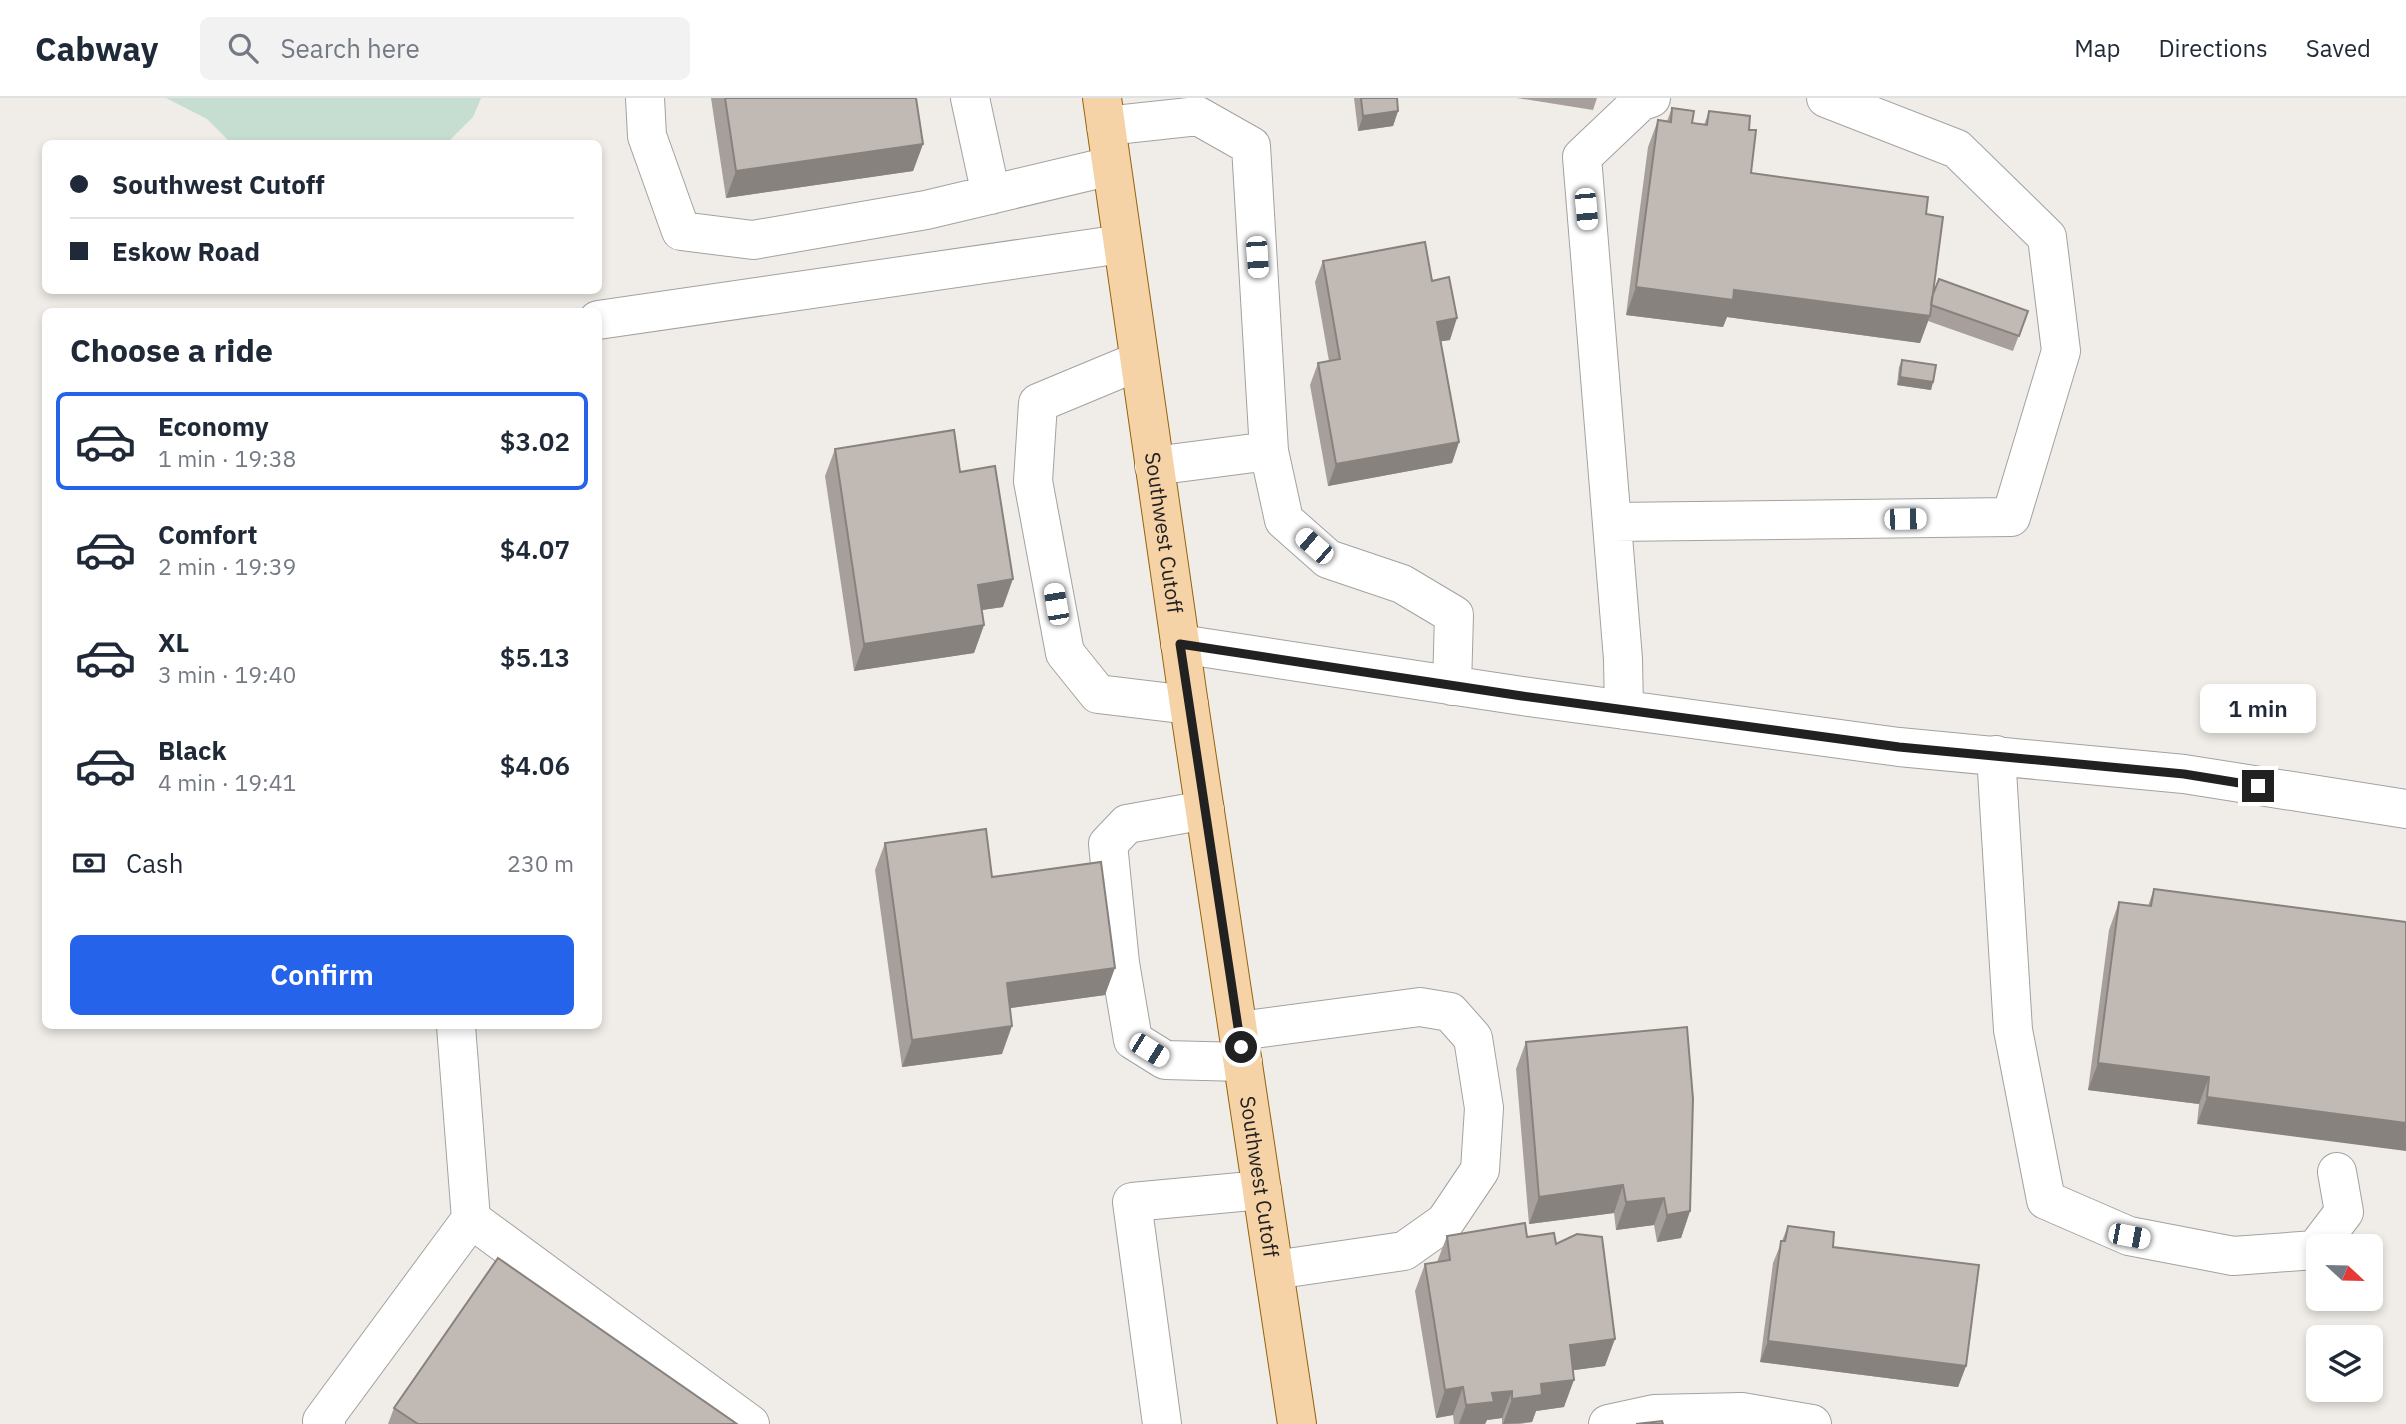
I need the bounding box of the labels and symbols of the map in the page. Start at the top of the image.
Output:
car [1574,187,1599,231]
car [1246,235,1269,279]
street label: Southwest Cutoff [1139,450,1190,615]
car [1884,508,1927,530]
car [1292,524,1337,568]
car [1043,581,1070,627]
callout: 1 min [2200,684,2316,734]
route end [2242,770,2274,802]
car [1126,1030,1173,1070]
route start [1225,1031,1257,1063]
street label: Southwest Cutoff [1234,1094,1286,1259]
car [2107,1222,2152,1250]
north arrow [2306,1234,2384,1311]

